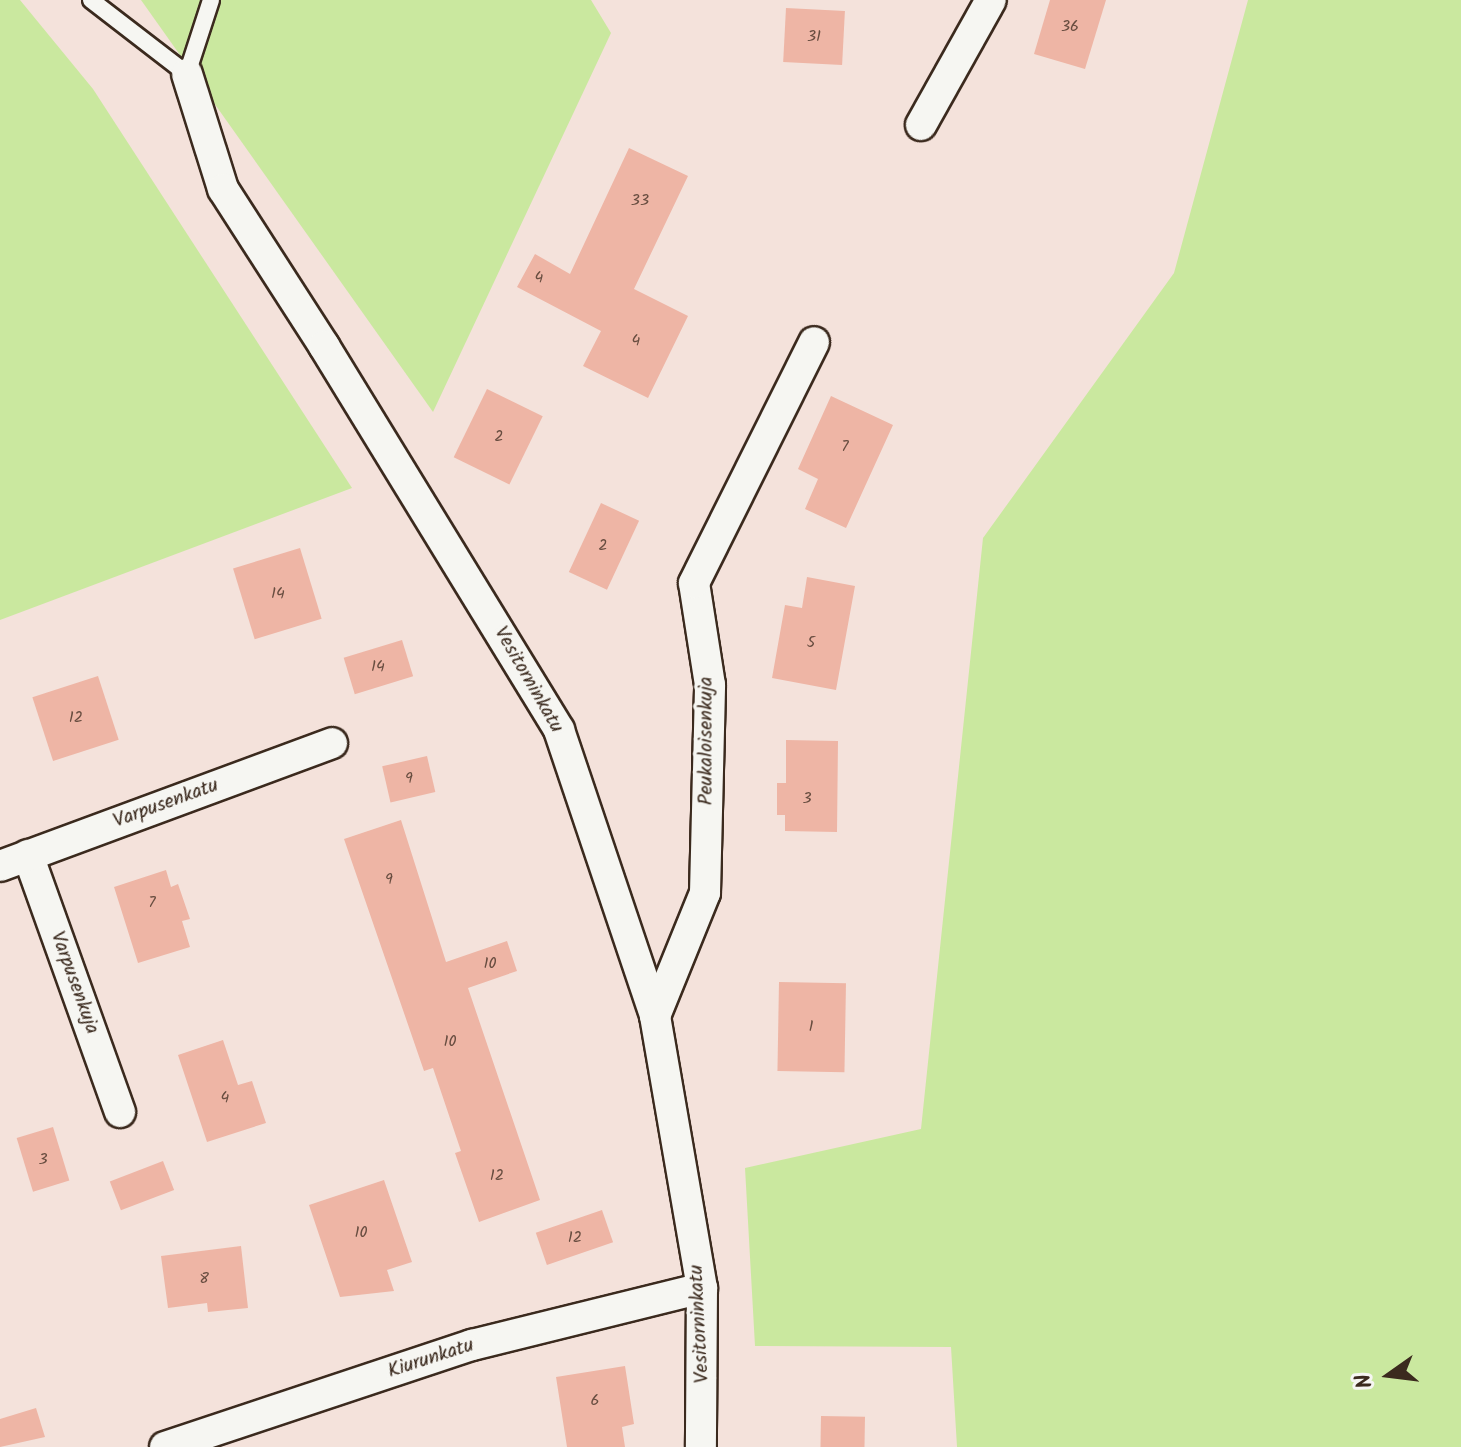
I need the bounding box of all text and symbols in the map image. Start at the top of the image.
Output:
house number: 36 [1061,17,1079,37]
house number: 31 [807,27,821,47]
house number: 33 [631,191,649,211]
house number: 4 [535,268,543,288]
house number: 4 [632,331,640,351]
house number: 2 [494,427,504,447]
house number: 7 [841,437,849,457]
house number: 2 [598,536,608,556]
house number: 14 [271,584,285,604]
street label: Vesitorninkatu [488,623,568,737]
house number: 5 [807,633,815,653]
house number: 14 [371,657,385,677]
street label: Peukaloisenkuja [695,677,719,805]
house number: 12 [69,708,83,728]
house number: 9 [405,769,413,789]
street label: Varpusenkatu [110,774,222,834]
house number: 3 [802,789,812,809]
house number: 9 [385,870,393,890]
house number: 7 [148,893,156,913]
street label: Varpusenkuja [44,928,104,1038]
house number: 10 [483,954,497,974]
house number: 1 [808,1017,814,1037]
house number: 10 [443,1032,457,1052]
house number: 4 [221,1088,229,1108]
house number: 3 [38,1150,48,1170]
house number: 12 [490,1166,504,1186]
house number: 10 [354,1223,368,1243]
house number: 12 [568,1228,582,1248]
street label: Vesitorninkatu [685,1264,715,1384]
house number: 8 [199,1269,209,1289]
street label: Kiurunkatu [385,1334,477,1384]
north arrow [1349,1335,1429,1415]
text: N [1347,1370,1384,1392]
house number: 6 [591,1391,599,1411]

